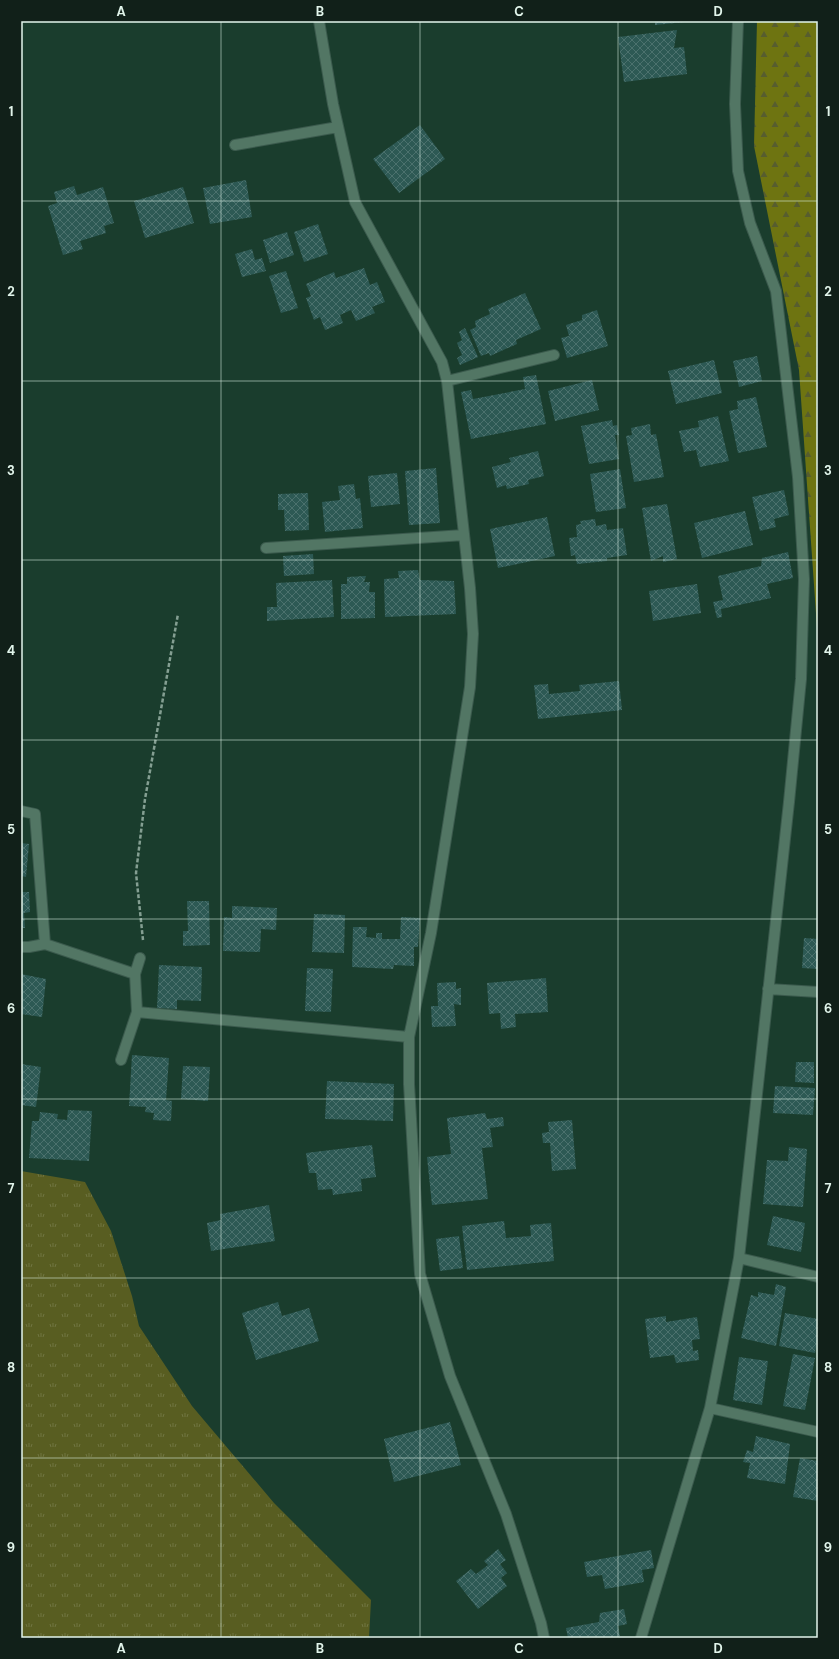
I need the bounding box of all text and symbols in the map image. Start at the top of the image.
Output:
text: A [116,3,126,20]
text: B [316,3,324,20]
text: C [514,3,524,20]
text: D [713,3,723,20]
text: 1 [9,103,13,120]
text: 1 [826,103,830,120]
text: 2 [7,283,15,300]
text: 2 [824,283,832,300]
text: 3 [7,462,15,479]
text: 3 [824,462,832,479]
text: 4 [7,642,15,659]
text: 4 [824,642,832,659]
text: 5 [7,821,15,838]
text: 5 [824,821,832,838]
text: 6 [7,1000,15,1017]
text: 6 [824,1000,832,1017]
text: 7 [8,1180,15,1197]
text: 7 [825,1180,832,1197]
text: 8 [7,1359,15,1376]
text: 8 [824,1359,832,1376]
text: 9 [7,1539,15,1556]
text: 9 [824,1539,832,1556]
text: A [116,1640,126,1657]
text: B [316,1640,324,1657]
text: C [514,1640,524,1657]
text: D [713,1640,723,1657]

